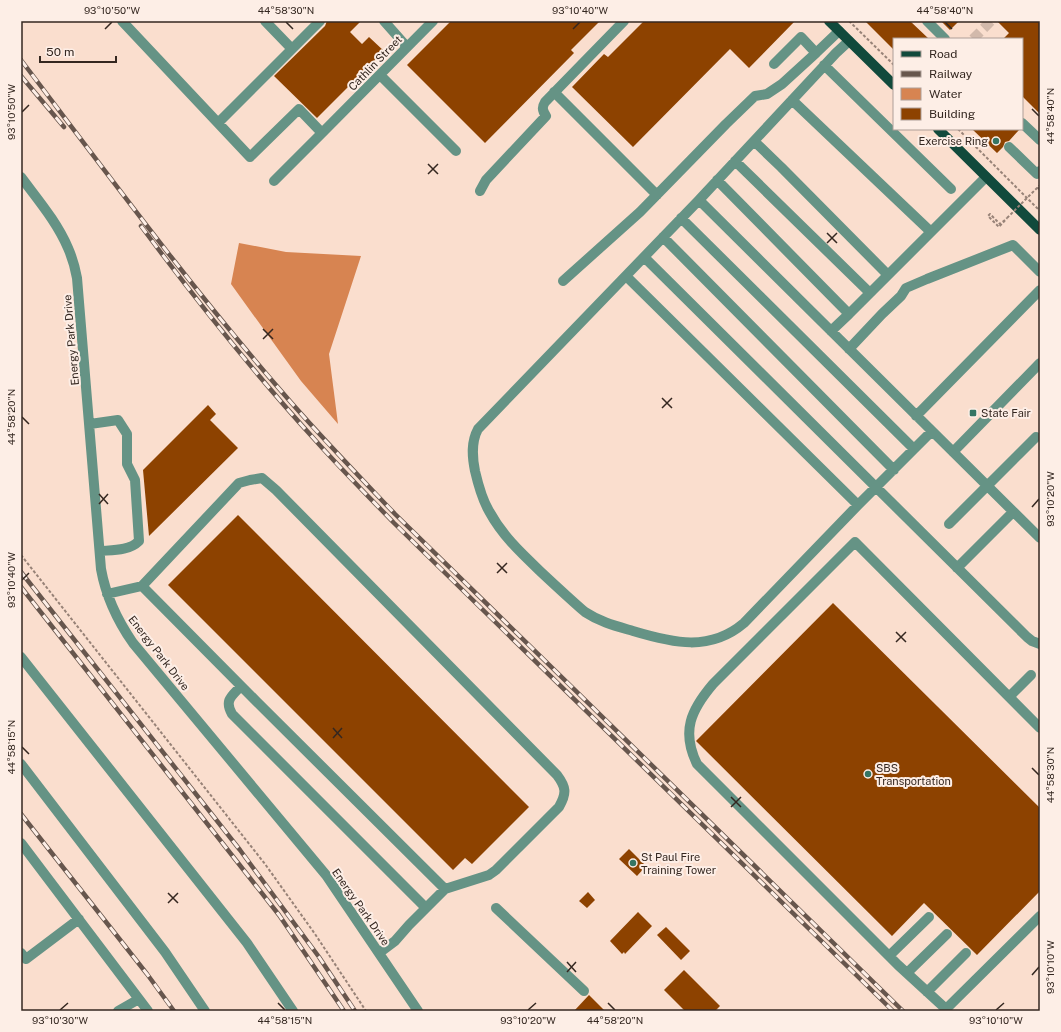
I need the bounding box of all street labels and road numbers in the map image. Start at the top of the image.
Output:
street label: Cathlin Street [346,33,404,93]
street label: Energy Park Drive [61,294,81,386]
street label: Energy Park Drive [126,613,192,693]
street label: Energy Park Drive [330,866,392,948]

